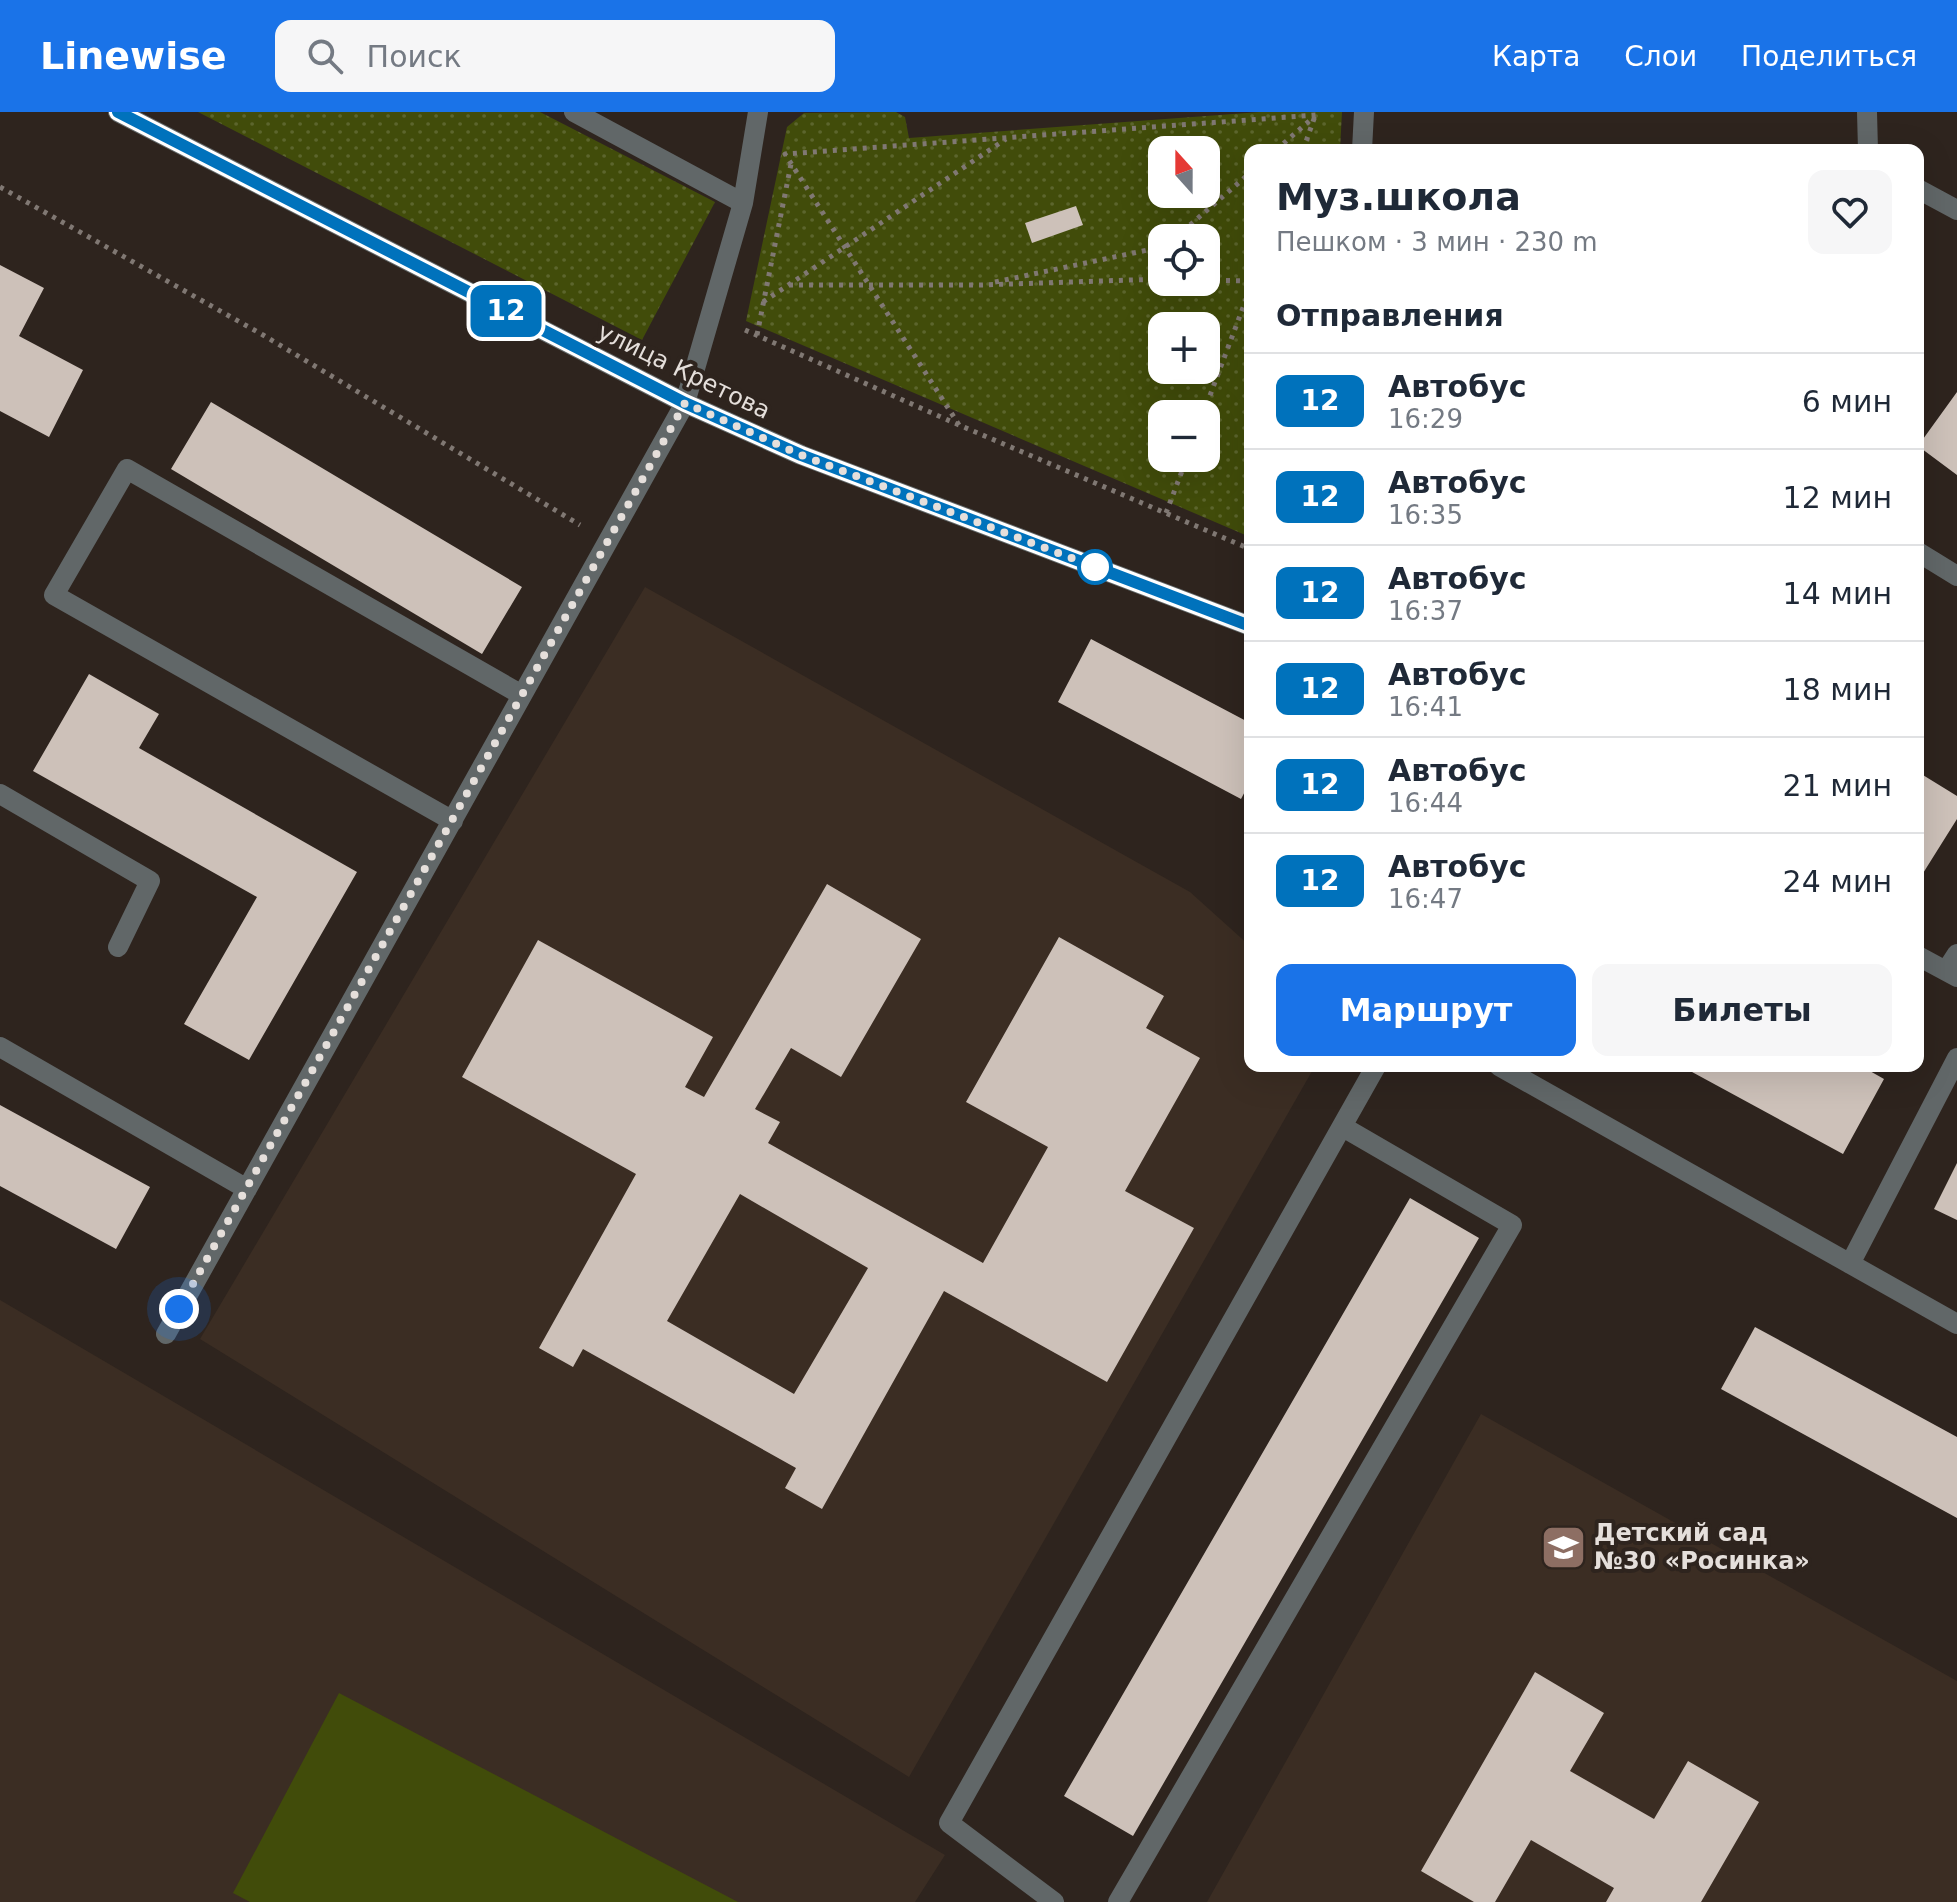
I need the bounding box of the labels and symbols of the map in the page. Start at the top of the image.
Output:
north arrow [1148,136,1220,208]
line badge: 12 [470,285,542,337]
street label: улица Кретова [593,317,775,425]
unlabelled marker [1078,550,1112,584]
your location [159,1289,199,1329]
place label: Детский сад №30 «Росинка» [1594,1519,1810,1575]
school or university icon: Детский сад №30 «Росинка» [1539,1523,1587,1571]

